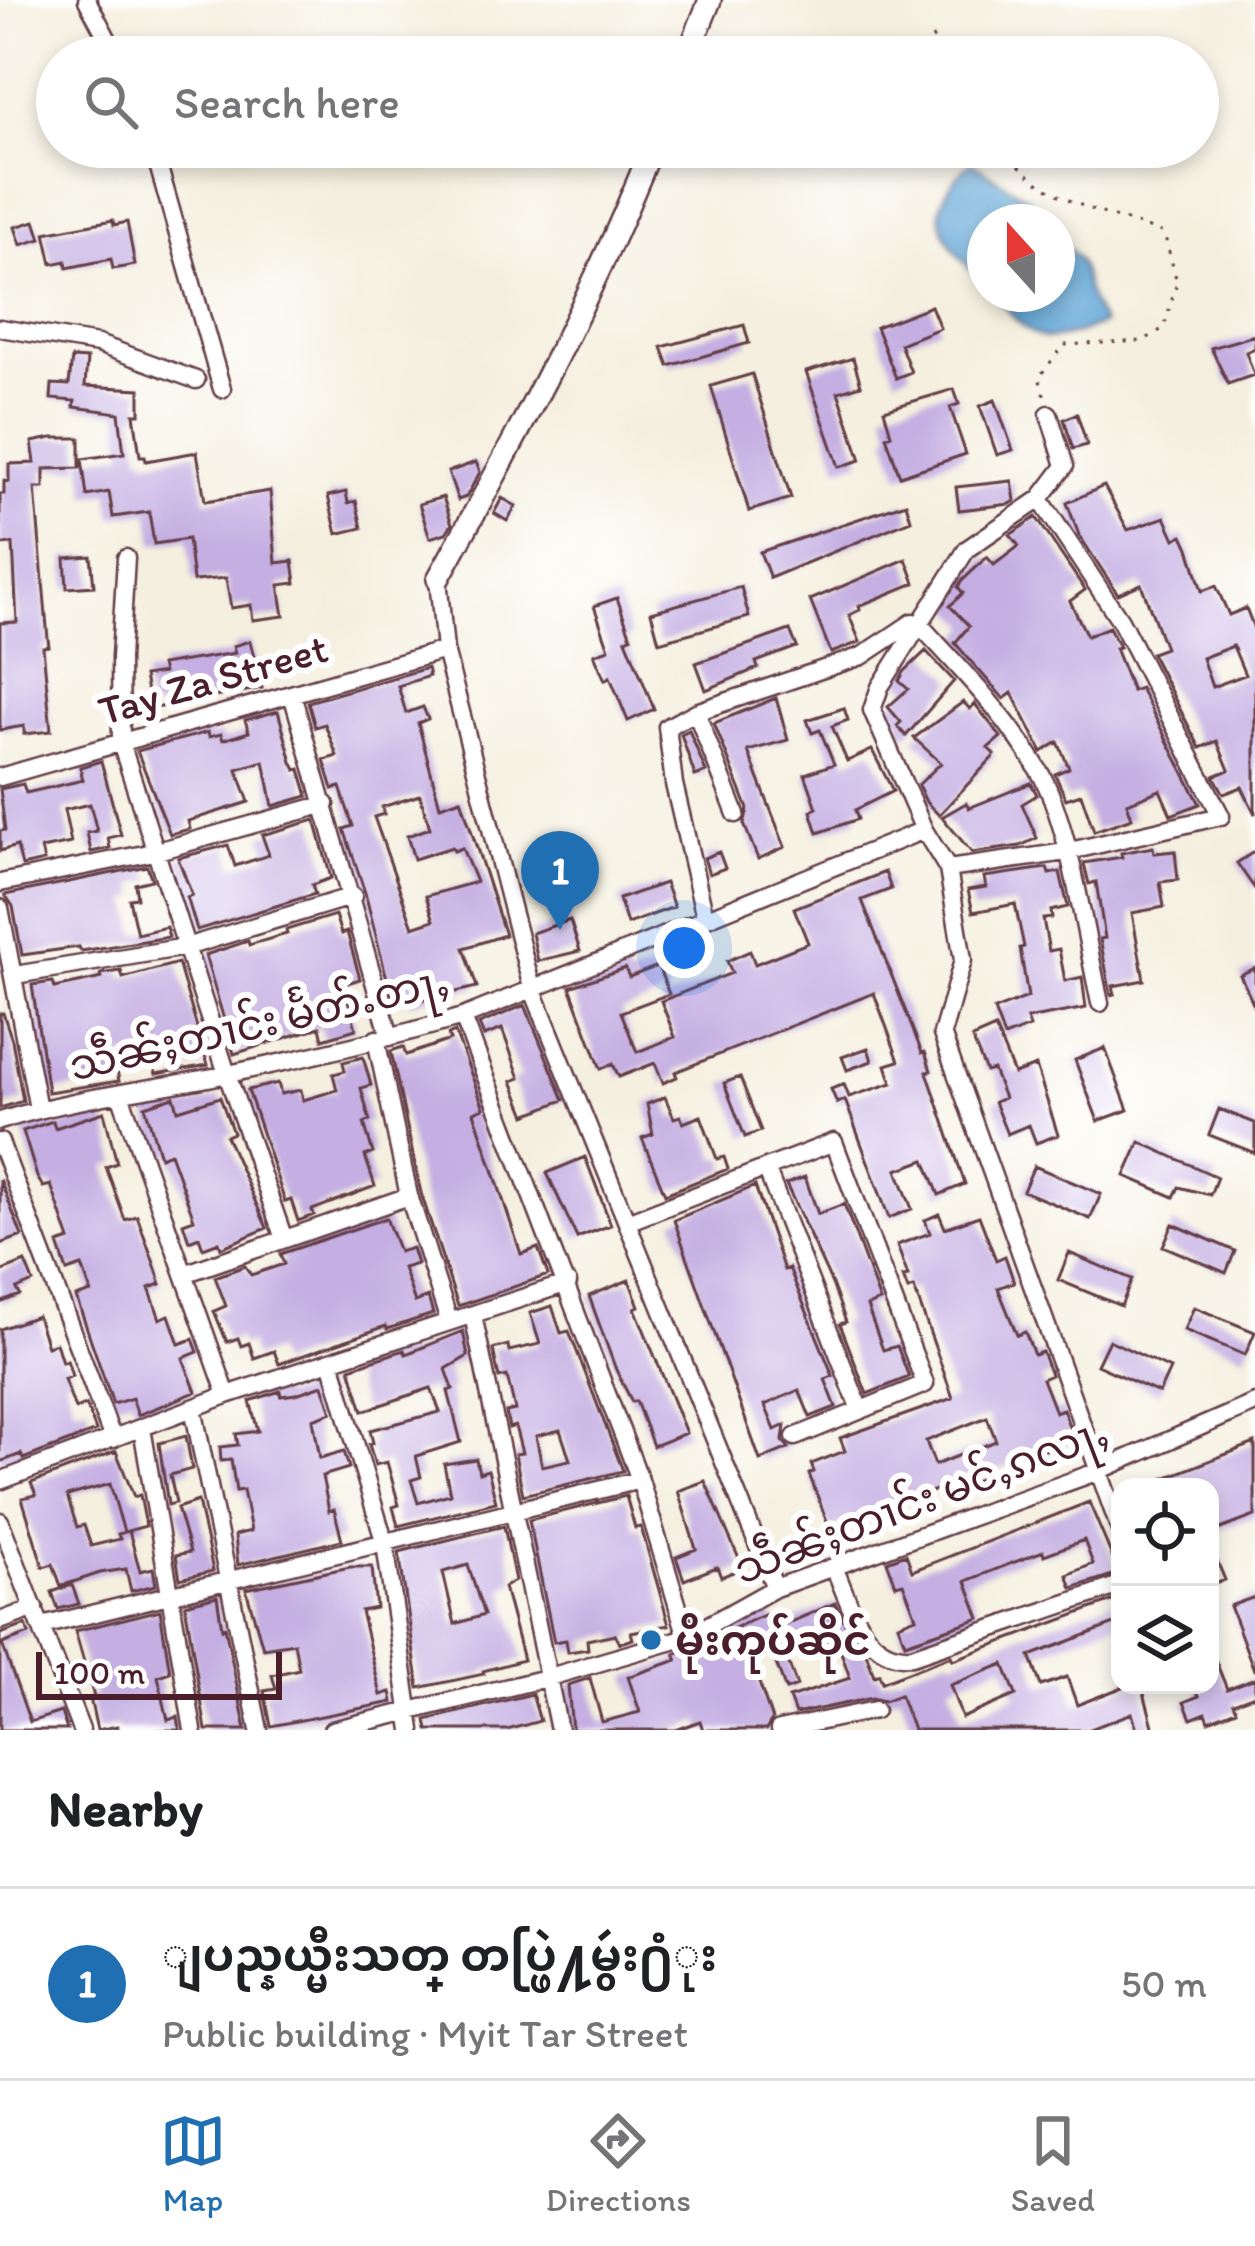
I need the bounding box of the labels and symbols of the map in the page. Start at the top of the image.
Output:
north arrow [967,204,1075,312]
street label: Tay Za Street [92,622,334,736]
pin: 1 [521,831,599,930]
your location [654,918,714,978]
street label: သဵၼ်ႈတၢင်း မႅတ်ႉတႃႇ [64,953,456,1100]
street label: သဵၼ်ႈတၢင်း မင်ႇၵလႃႇ [726,1403,1118,1603]
place label: မိုးကုပ်ဆိုင် [675,1613,871,1674]
marker: မိုးကုပ်ဆိုင် [638,1627,664,1653]
scale bar [36,1646,282,1699]

